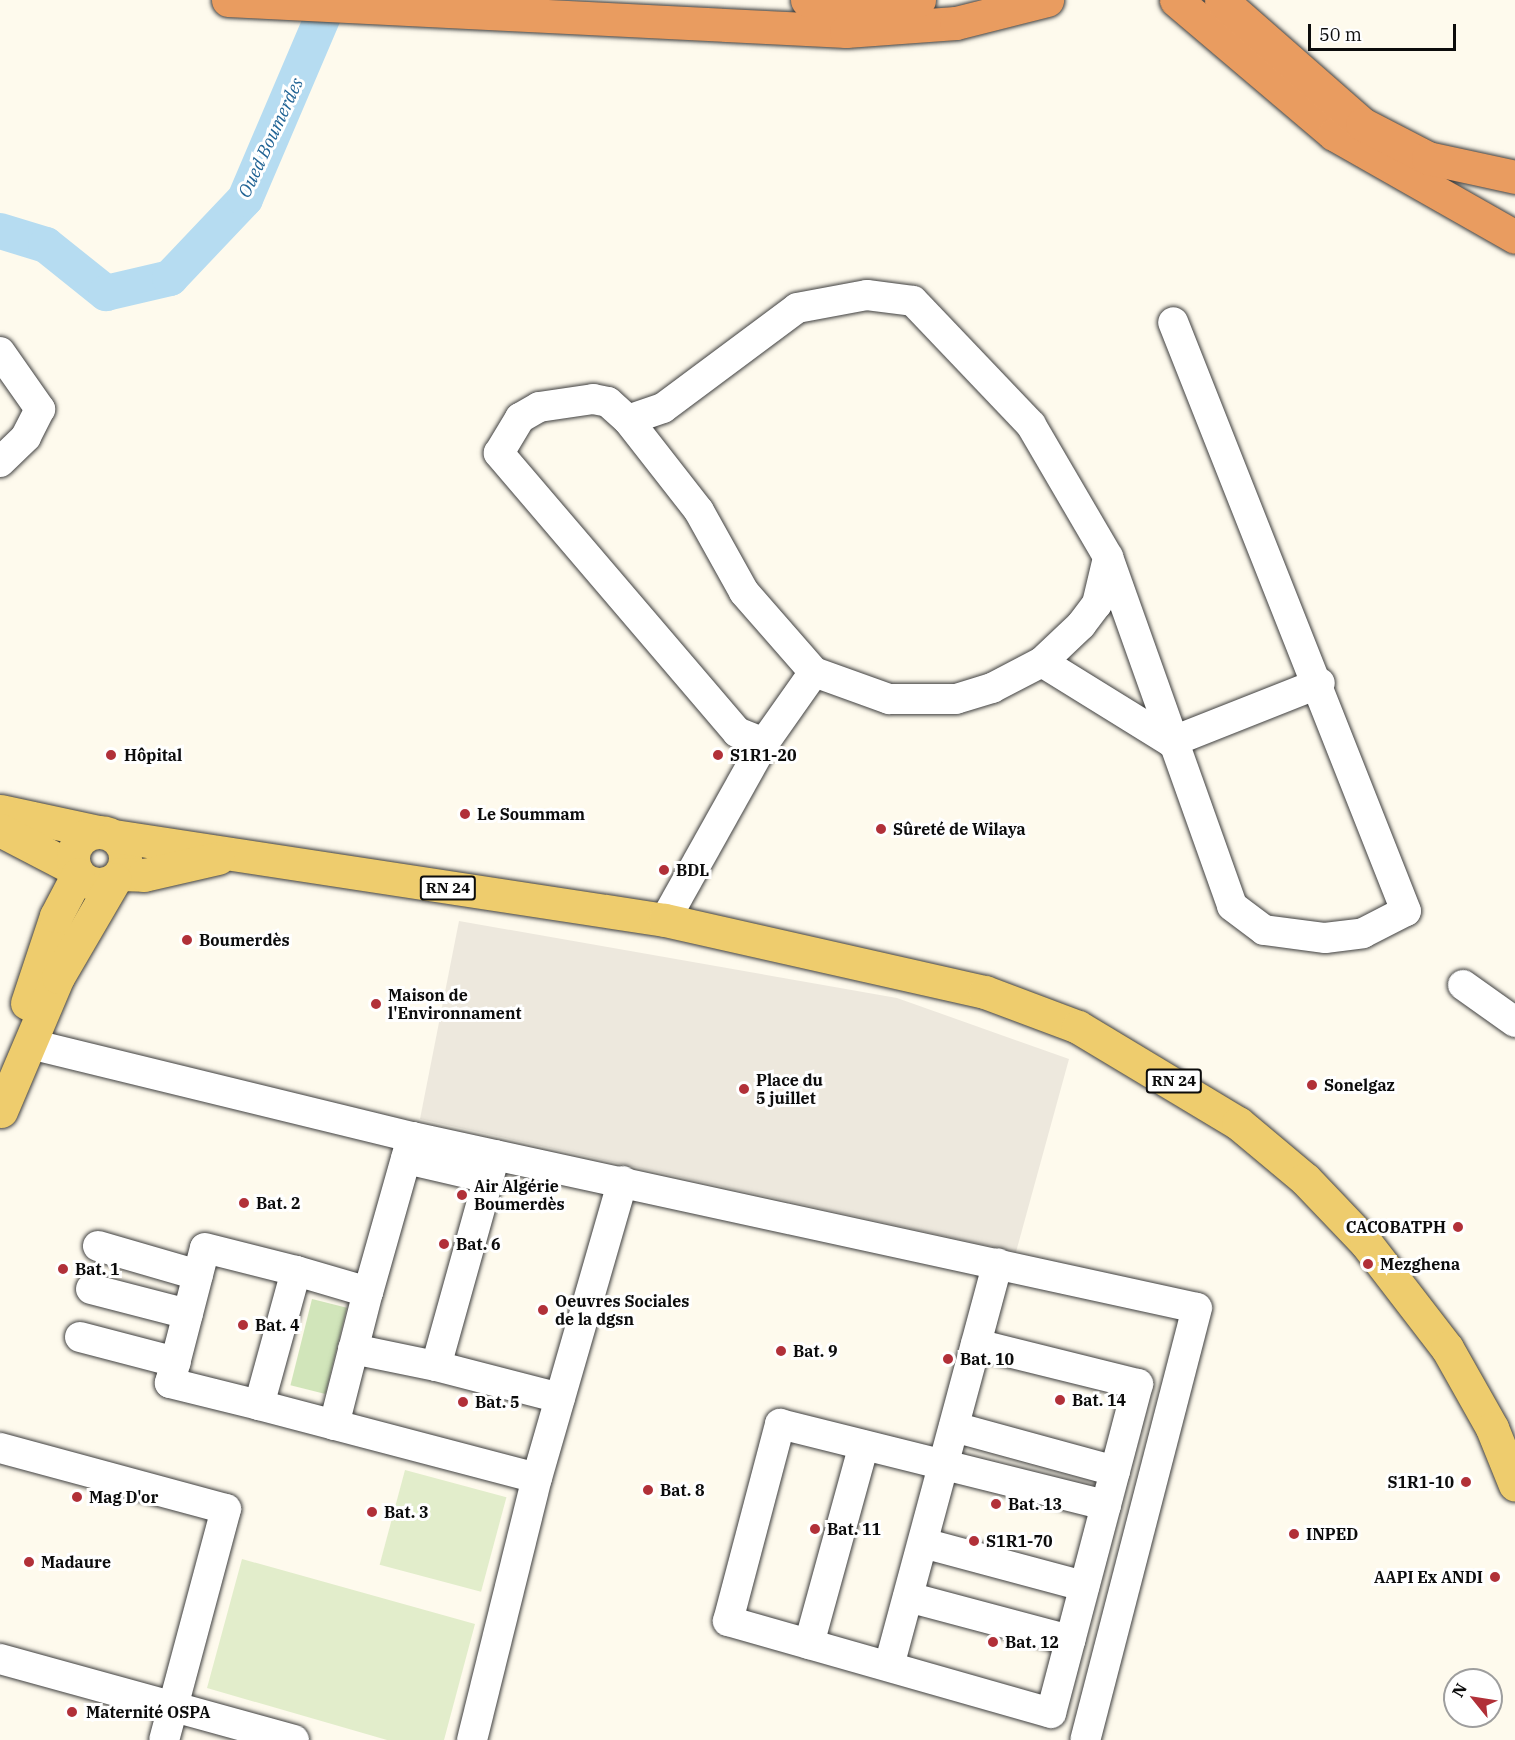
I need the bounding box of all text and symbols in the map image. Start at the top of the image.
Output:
scale bar [1311,12,1460,50]
text: 50 m [1319,23,1362,46]
water label: Oued Boumerdes [234,75,308,201]
place label: Hôpital [124,745,182,765]
place label: S1R1-20 [730,745,797,765]
marker: Hôpital [102,746,120,764]
marker: S1R1-20 [711,748,725,762]
place label: Le Soummam [477,804,585,824]
marker: Le Soummam [458,807,472,821]
place label: Sûreté de Wilaya [893,819,1026,839]
marker: Sûreté de Wilaya [874,822,888,836]
place label: BDL [676,860,709,880]
marker: BDL [657,863,671,877]
road number: RN 24 [420,876,476,900]
place label: Boumerdès [199,930,290,950]
marker: Boumerdès [180,933,194,947]
place label: Maison de l'Environnament [388,985,521,1023]
marker: Maison de l'Environnament [369,997,383,1011]
road number: RN 24 [1146,1069,1202,1093]
place label: Place du 5 juillet [756,1070,823,1108]
place label: Sonelgaz [1324,1075,1395,1095]
marker: Sonelgaz [1305,1078,1319,1092]
marker: Place du 5 juillet [737,1082,751,1096]
place label: Air Algérie Boumerdès [474,1176,565,1214]
marker: Air Algérie Boumerdès [455,1188,469,1202]
place label: Bat. 2 [256,1193,301,1213]
marker: Bat. 2 [237,1196,251,1210]
place label: CACOBATPH [1346,1217,1446,1237]
marker: CACOBATPH [1451,1220,1465,1234]
place label: Bat. 6 [456,1234,501,1254]
marker: Bat. 6 [437,1237,451,1251]
place label: Mezghena [1380,1254,1460,1274]
marker: Mezghena [1361,1257,1375,1271]
place label: Bat. 1 [75,1259,120,1279]
marker: Bat. 1 [56,1262,70,1276]
place label: Oeuvres Sociales de la dgsn [555,1291,689,1329]
marker: Oeuvres Sociales de la dgsn [536,1303,550,1317]
place label: Bat. 4 [255,1315,300,1335]
marker: Bat. 4 [236,1318,250,1332]
place label: Bat. 9 [793,1341,838,1361]
marker: Bat. 9 [774,1344,788,1358]
place label: Bat. 10 [960,1349,1014,1369]
marker: Bat. 10 [941,1352,955,1366]
place label: Bat. 14 [1072,1390,1126,1410]
place label: Bat. 5 [475,1392,520,1412]
marker: Bat. 14 [1053,1393,1067,1407]
marker: Bat. 5 [456,1395,470,1409]
place label: S1R1-10 [1387,1472,1454,1492]
marker: S1R1-10 [1459,1475,1473,1489]
place label: Bat. 8 [660,1480,705,1500]
marker: Bat. 8 [641,1483,655,1497]
place label: Mag D'or [89,1487,158,1507]
marker: Mag D'or [70,1490,84,1504]
place label: Bat. 13 [1008,1494,1062,1514]
marker: Bat. 13 [989,1497,1003,1511]
place label: Bat. 3 [384,1502,429,1522]
marker: Bat. 3 [365,1505,379,1519]
place label: Bat. 11 [827,1519,881,1539]
marker: Bat. 11 [808,1522,822,1536]
place label: INPED [1306,1524,1358,1544]
marker: INPED [1287,1527,1301,1541]
place label: S1R1-70 [986,1531,1053,1551]
marker: S1R1-70 [967,1534,981,1548]
place label: Madaure [41,1552,111,1572]
marker: Madaure [22,1555,36,1569]
place label: AAPI Ex ANDI [1374,1567,1483,1587]
marker: AAPI Ex ANDI [1488,1570,1502,1584]
place label: Bat. 12 [1005,1632,1059,1652]
marker: Bat. 12 [986,1635,1000,1649]
north arrow [1443,1668,1503,1728]
text: N [1447,1680,1471,1700]
place label: Maternité OSPA [86,1702,210,1722]
marker: Maternité OSPA [63,1703,81,1721]

